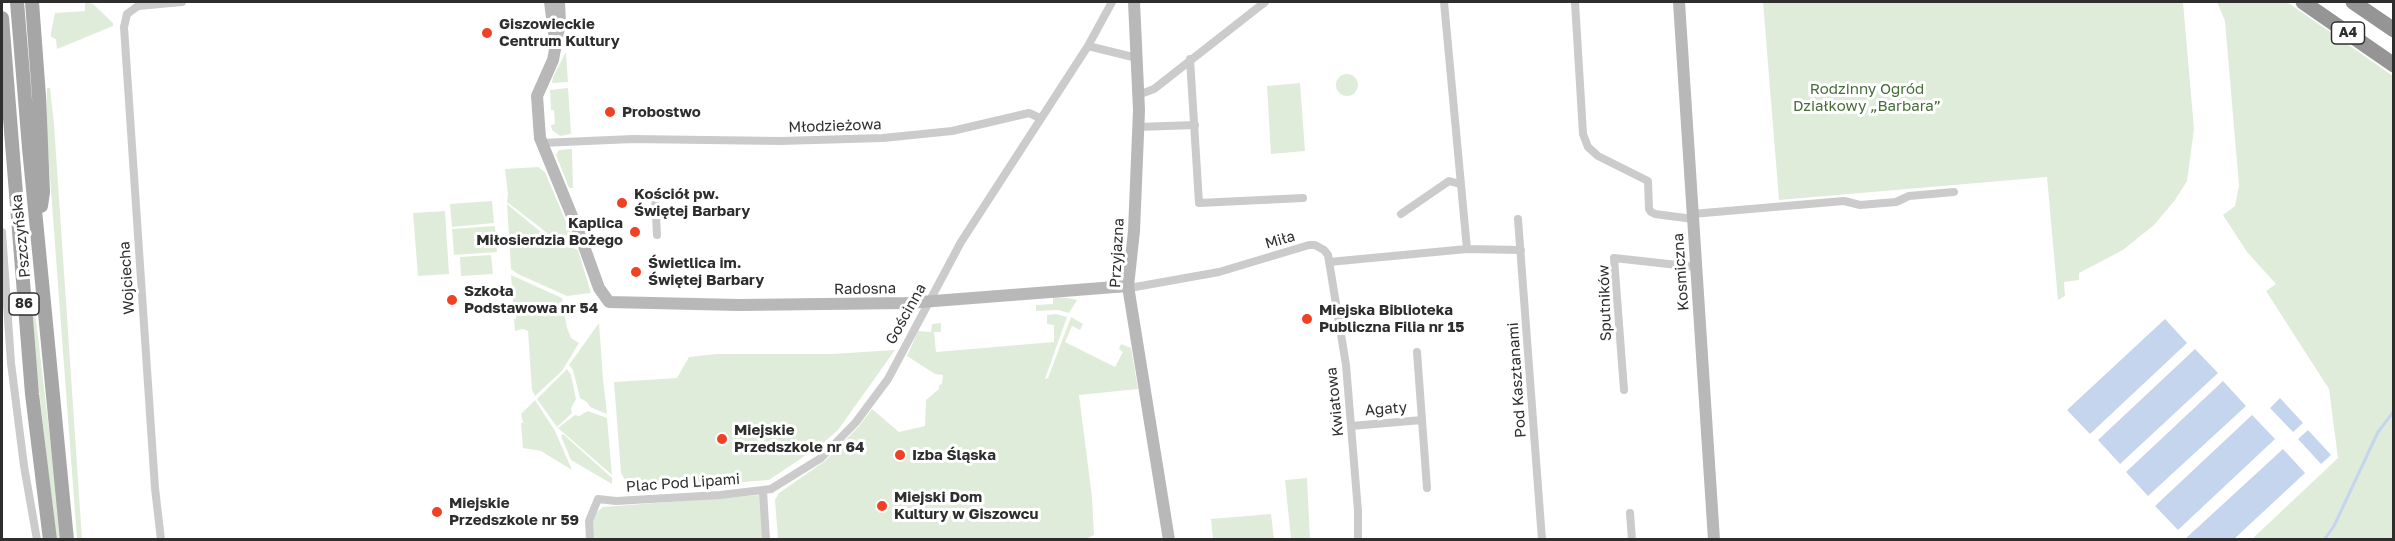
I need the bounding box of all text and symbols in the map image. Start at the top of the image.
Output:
place label: Giszowieckie Centrum Kultury [499,15,620,50]
road number: A4 [2332,22,2364,44]
marker: Giszowieckie Centrum Kultury [480,26,494,40]
park label: Rodzinny Ogród Działkowy „Barbara” [1793,80,1941,115]
place label: Probostwo [622,103,701,121]
marker: Probostwo [603,105,617,119]
street label: Młodzieżowa [788,115,882,137]
place label: Kościół pw. Świętej Barbary [634,185,750,220]
street label: Pszczyńska [8,193,34,279]
marker: Kościół pw. Świętej Barbary [615,196,629,210]
place label: Kaplica Miłosierdzia Bożego [476,214,623,249]
street label: Przyjazna [1106,218,1128,288]
marker: Kaplica Miłosierdzia Bożego [628,225,642,239]
street label: Miła [1263,227,1297,253]
street label: Kosmiczna [1669,233,1693,311]
street label: Wojciecha [115,241,139,315]
place label: Świetlica im. Świętej Barbary [648,254,764,289]
marker: Świetlica im. Świętej Barbary [629,265,643,279]
street label: Sputników [1595,265,1615,341]
street label: Radosna [834,279,896,299]
street label: Gościnna [882,280,930,348]
place label: Szkoła Podstawowa nr 54 [464,282,598,317]
road number: 86 [9,293,39,315]
marker: Szkoła Podstawowa nr 54 [445,293,459,307]
place label: Miejska Biblioteka Publiczna Filia nr 15 [1319,301,1464,336]
marker: Miejska Biblioteka Publiczna Filia nr 15 [1300,312,1314,326]
street label: Pod Kasztanami [1504,322,1530,438]
street label: Kwiatowa [1322,366,1348,438]
street label: Agaty [1364,399,1408,419]
place label: Miejskie Przedszkole nr 64 [734,421,864,456]
marker: Miejskie Przedszkole nr 64 [715,432,729,446]
place label: Izba Śląska [912,446,996,464]
marker: Izba Śląska [893,448,907,462]
street label: Plac Pod Lipami [625,470,741,496]
place label: Miejski Dom Kultury w Giszowcu [894,488,1038,523]
place label: Miejskie Przedszkole nr 59 [449,494,579,529]
marker: Miejski Dom Kultury w Giszowcu [875,499,889,513]
marker: Miejskie Przedszkole nr 59 [430,505,444,519]

